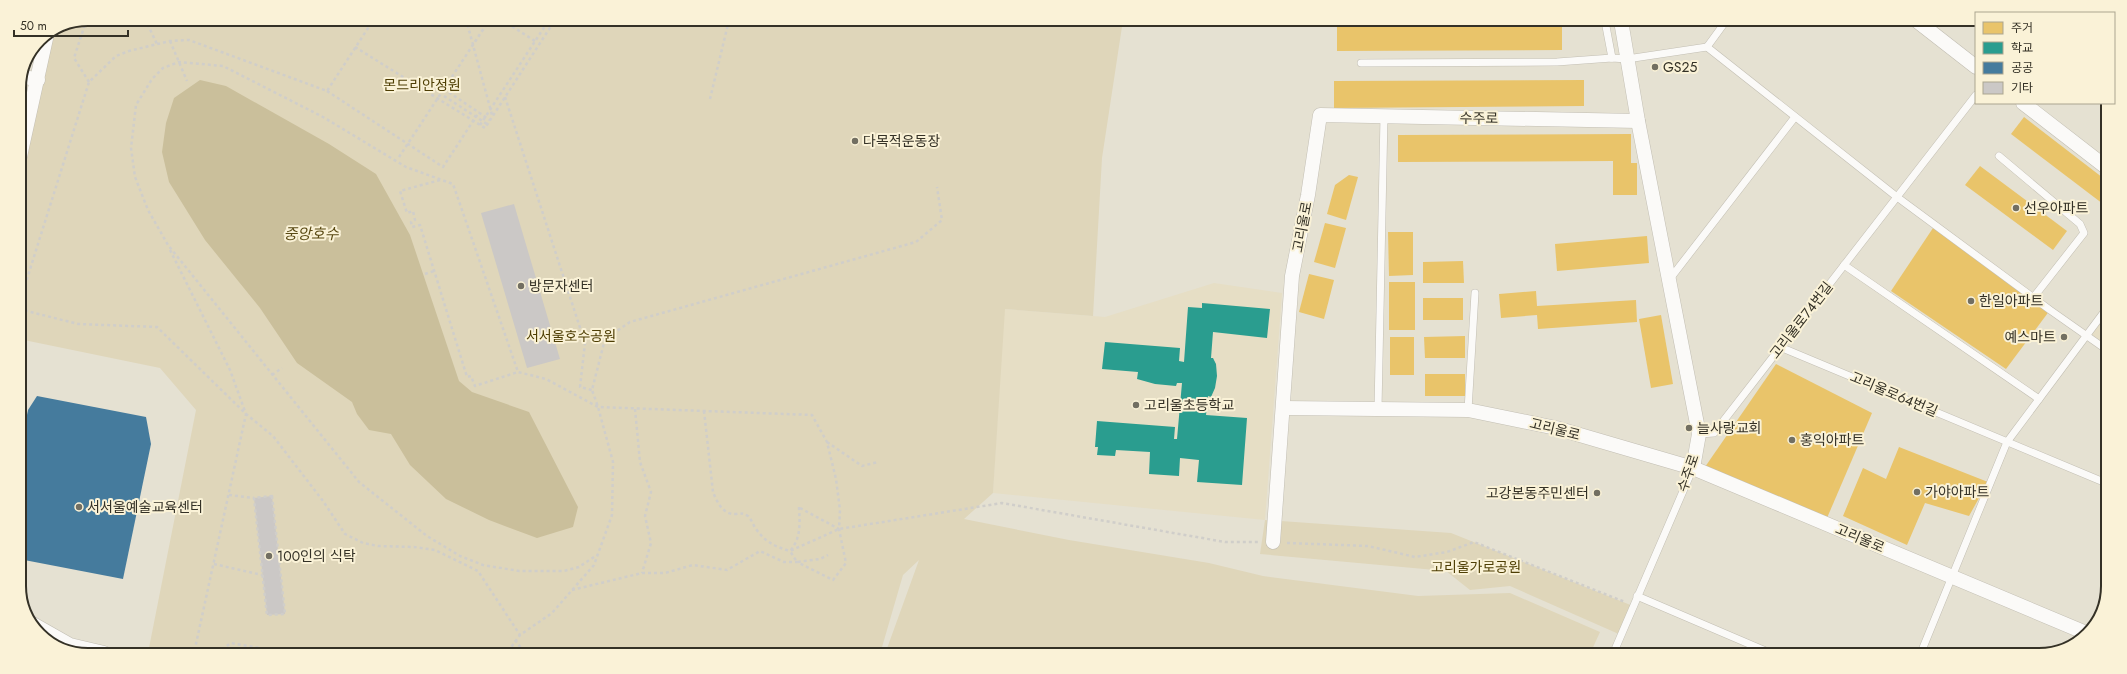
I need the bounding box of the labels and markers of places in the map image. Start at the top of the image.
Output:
place label: GS25 [1663,57,1697,77]
marker: GS25 [1650,62,1660,72]
place label: 다목적운동장 [863,131,940,151]
marker: 다목적운동장 [850,136,860,146]
place label: 선우아파트 [2024,198,2089,218]
marker: 선우아파트 [2011,203,2021,213]
place label: 방문자센터 [529,276,593,296]
marker: 방문자센터 [516,281,526,291]
place label: 한일아파트 [1979,291,2044,311]
marker: 한일아파트 [1966,296,1976,306]
place label: 예스마트 [2004,327,2056,347]
marker: 예스마트 [2059,332,2069,342]
place label: 고리울초등학교 [1144,395,1234,415]
marker: 고리울초등학교 [1131,400,1141,410]
place label: 늘사랑교회 [1697,418,1761,438]
marker: 늘사랑교회 [1684,423,1694,433]
place label: 홍익아파트 [1800,430,1865,450]
marker: 홍익아파트 [1787,435,1797,445]
place label: 가야아파트 [1925,482,1990,502]
place label: 고강본동주민센터 [1486,483,1589,503]
marker: 가야아파트 [1912,487,1922,497]
marker: 고강본동주민센터 [1592,488,1602,498]
place label: 서서울예술교육센터 [87,497,203,517]
marker: 서서울예술교육센터 [74,502,84,512]
place label: 100인의 식탁 [277,546,356,566]
marker: 100인의 식탁 [264,551,274,561]

